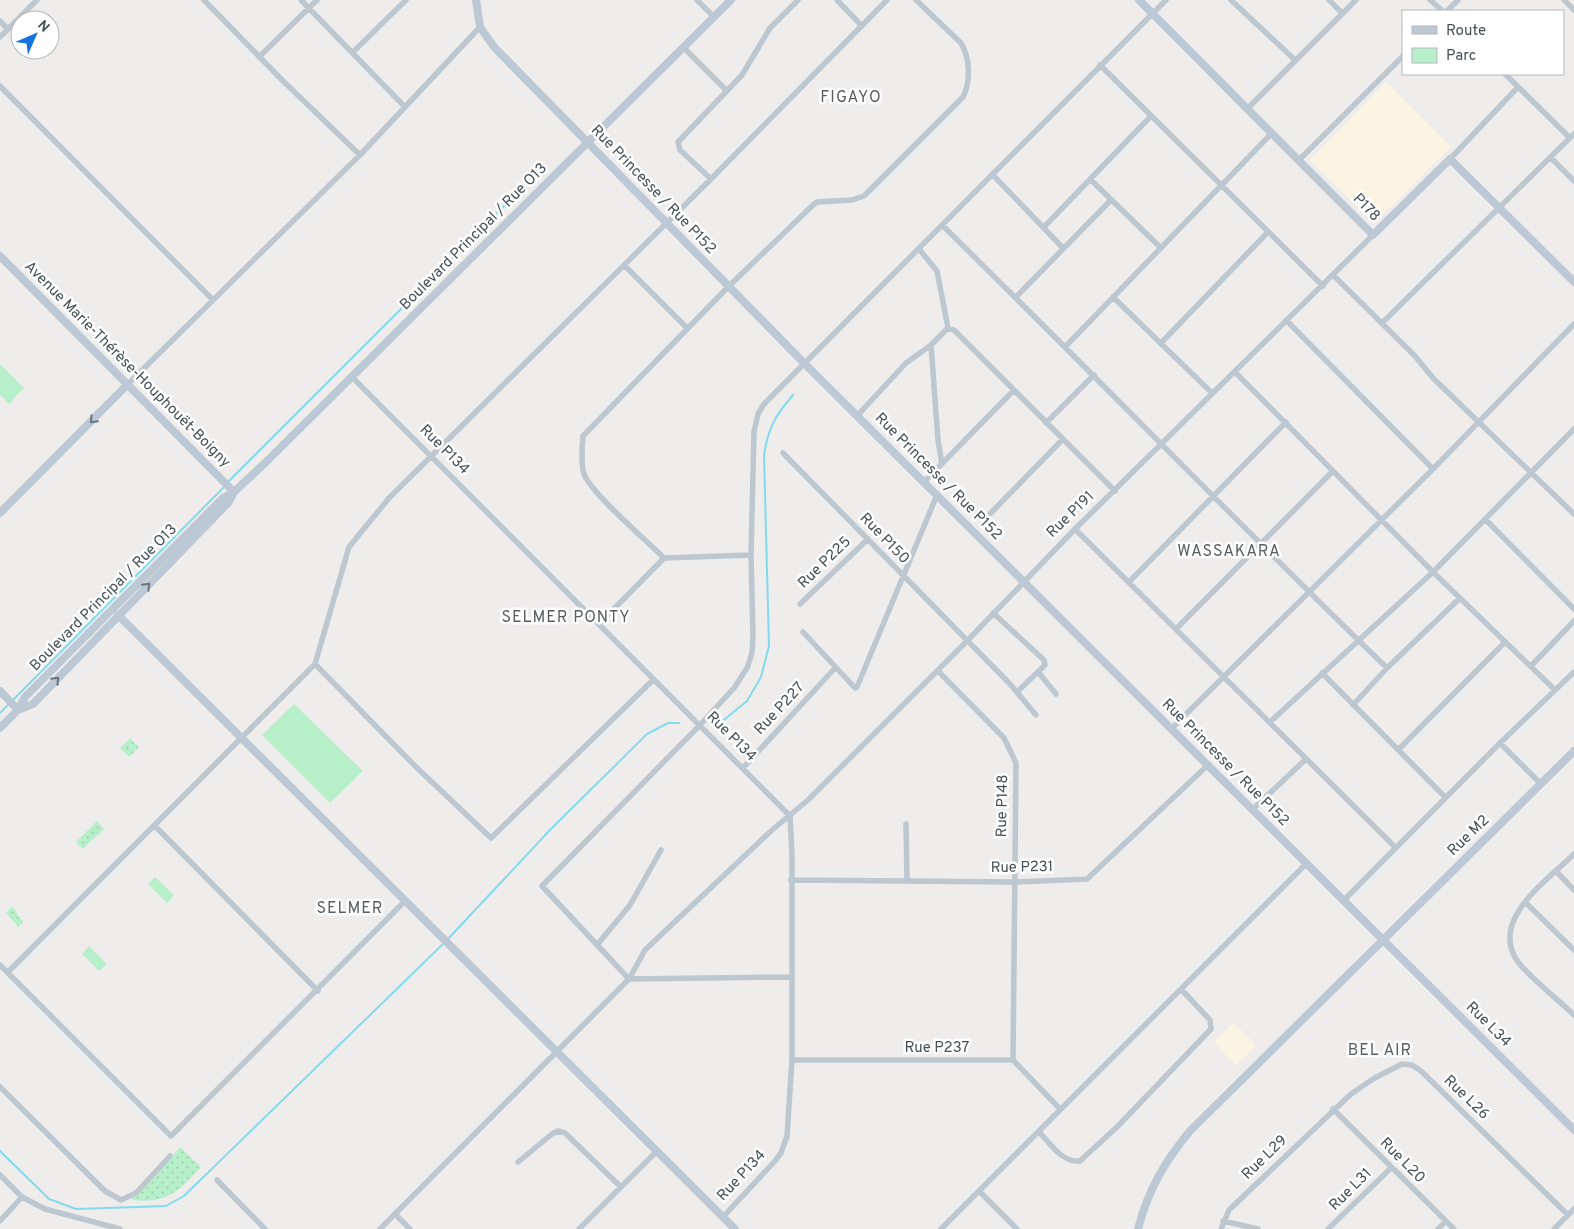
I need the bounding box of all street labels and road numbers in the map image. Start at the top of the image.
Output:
street label: Rue Princesse / Rue P152 [586,121,720,259]
street label: Boulevard Principal / Rue O13 [396,159,552,315]
street label: P178 [1348,190,1384,226]
street label: Avenue Marie-Thérèse-Houphouët-Boigny [20,258,234,472]
street label: Rue Princesse / Rue P152 [870,409,1006,545]
street label: Rue P134 [415,421,473,479]
street label: Rue P191 [1043,488,1099,542]
street label: Rue P150 [855,509,913,569]
street label: Boulevard Principal / Rue O13 [26,520,182,676]
street label: Rue P225 [794,533,856,593]
street label: Rue P227 [751,679,809,739]
street label: Rue Princesse / Rue P152 [1157,695,1293,831]
street label: Rue P134 [702,708,760,766]
street label: Rue P148 [993,774,1013,838]
street label: Rue M2 [1444,811,1494,861]
street label: Rue P231 [990,858,1054,878]
street label: Rue L34 [1461,998,1515,1052]
street label: Rue P237 [905,1039,970,1058]
street label: Rue L26 [1439,1072,1493,1124]
street label: Rue L29 [1238,1132,1292,1184]
street label: Rue L20 [1375,1134,1429,1188]
street label: Rue P134 [714,1146,770,1206]
street label: Rue L31 [1326,1165,1376,1215]

